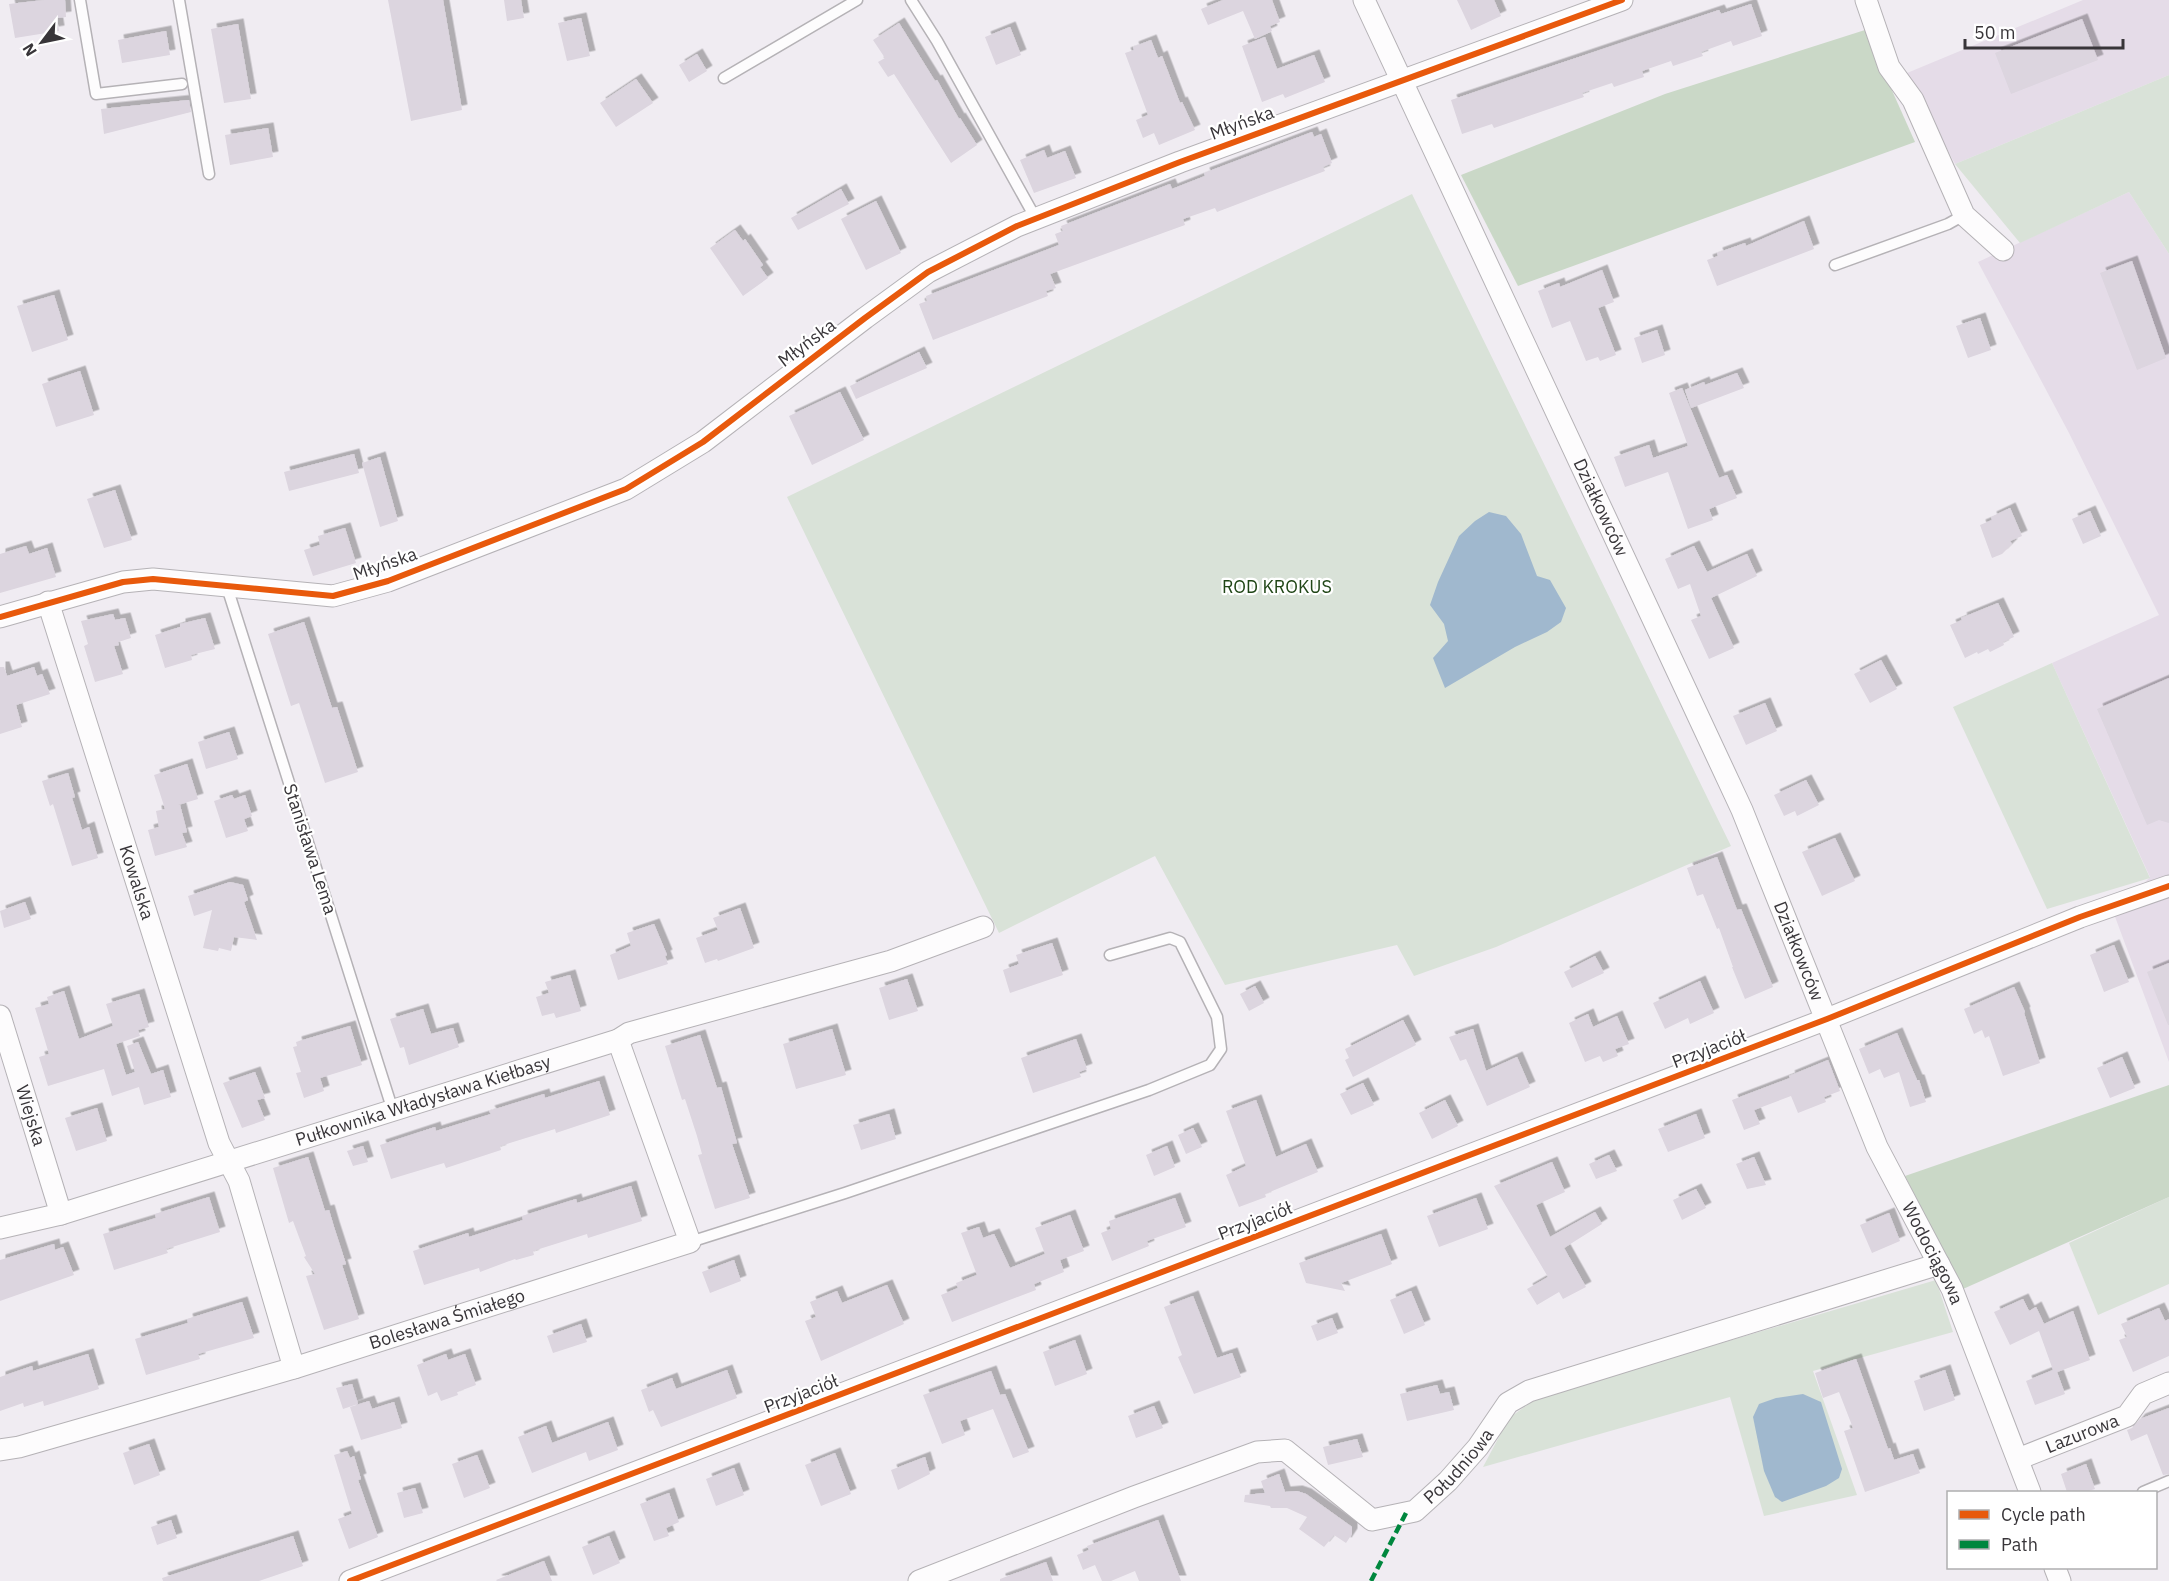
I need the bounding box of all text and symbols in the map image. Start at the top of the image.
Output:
north arrow [12,12,72,72]
scale bar [1965,12,2122,50]
text: 50 m [1974,21,2016,44]
text: N [18,40,41,60]
street label: Młyńska [1207,100,1277,145]
street label: Młyńska [773,313,840,372]
street label: Działkowców [1569,455,1634,560]
street label: Młyńska [350,542,420,585]
park label: ROD KROKUS [1222,575,1332,598]
street label: Stanisława Lema [279,781,343,917]
street label: Kowalska [115,842,160,923]
street label: Działkowców [1769,898,1829,1004]
street label: Przyjaciół [1669,1024,1749,1073]
street label: Pułkownika Władysława Kiełbasy [292,1050,554,1151]
street label: Wiejska [11,1082,51,1149]
street label: Przyjaciół [1215,1196,1295,1245]
street label: Wodociągowa [1897,1198,1969,1308]
street label: Bolesława Śmiałego [366,1283,528,1354]
street label: Przyjaciół [761,1369,841,1418]
street label: Lazurowa [2042,1408,2122,1458]
street label: Południowa [1418,1424,1498,1509]
legend [1947,1491,2157,1569]
text: Cycle path [2001,1503,2086,1526]
text: Path [2001,1533,2038,1556]

